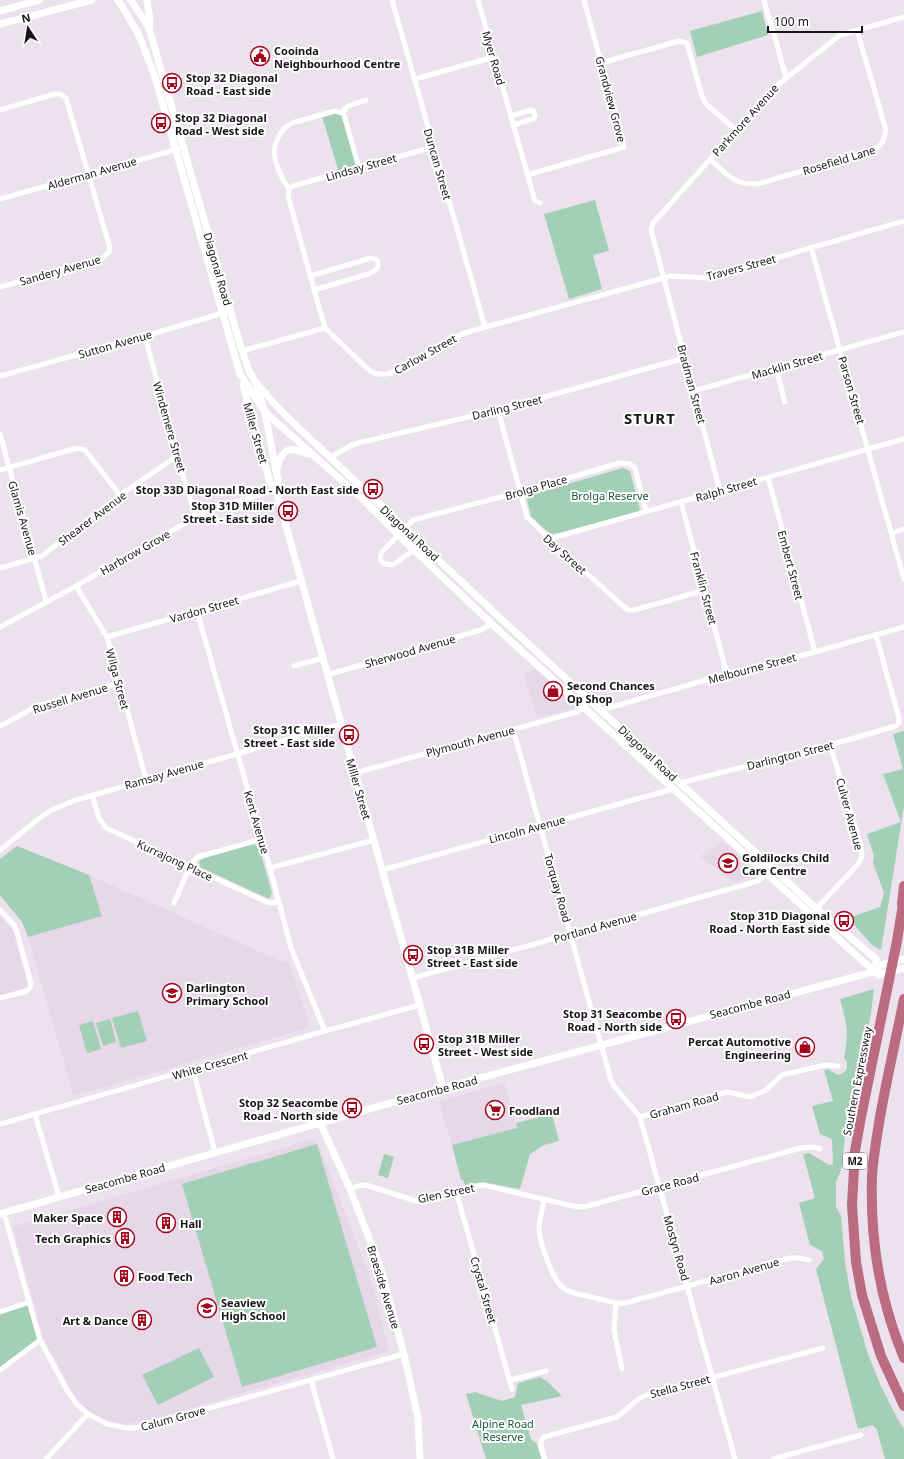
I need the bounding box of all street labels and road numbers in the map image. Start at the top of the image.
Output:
street label: Myer Road [479,29,509,87]
street label: Grandview Grove [592,54,630,144]
street label: Parkmore Avenue [709,81,781,159]
street label: Duncan Street [421,127,455,201]
street label: Rosefield Lane [801,142,877,178]
street label: Lindsay Street [324,150,398,184]
street label: Alderman Avenue [46,153,138,193]
street label: Diagonal Road [200,231,236,307]
street label: Sandery Avenue [18,251,102,289]
street label: Travers Street [705,251,777,283]
street label: Sutton Avenue [77,326,153,362]
street label: Carlow Street [391,331,459,377]
street label: Bradman Street [674,343,710,425]
street label: Macklin Street [750,348,824,382]
street label: Parson Street [835,354,869,426]
street label: Windemere Street [150,380,190,474]
street label: Darling Street [470,391,544,423]
street label: Miller Street [240,401,272,465]
street label: Brolga Place [503,471,569,503]
street label: Ralph Street [694,473,758,505]
street label: Glamis Avenue [5,479,41,557]
street label: Shearer Avenue [55,487,129,549]
street label: Diagonal Road [377,502,443,564]
street label: Harbrow Grove [97,526,173,578]
street label: Embert Street [775,529,807,601]
street label: Day Street [540,531,590,577]
street label: Franklin Street [687,550,721,626]
street label: Vardon Street [168,592,240,626]
street label: Sherwood Avenue [363,631,457,671]
street label: Wilga Street [103,647,133,711]
street label: Melbourne Street [706,649,798,687]
street label: Russell Avenue [31,679,109,717]
street label: Plymouth Avenue [424,722,516,760]
street label: Diagonal Road [615,722,681,784]
street label: Darlington Street [745,737,835,773]
street label: Ramsay Avenue [123,756,205,792]
street label: Miller Street [343,757,375,821]
street label: Culver Avenue [833,776,867,852]
street label: Kent Avenue [241,789,273,855]
street label: Lincoln Avenue [487,812,567,846]
street label: Kurrajong Place [135,836,215,884]
street label: Torquay Road [541,852,575,924]
street label: Portland Avenue [552,908,638,946]
street label: Seacombe Road [708,986,792,1022]
street label: Southern Expressway [839,1025,875,1137]
street label: White Crescent [170,1047,250,1083]
street label: Seacombe Road [395,1072,479,1108]
street label: Graham Road [648,1088,720,1122]
road number: M2 [843,1153,867,1169]
street label: Seacombe Road [83,1159,167,1197]
street label: Grace Road [639,1169,701,1199]
street label: Glen Street [416,1180,476,1206]
street label: Mostyn Road [660,1213,694,1283]
street label: Braeside Avenue [364,1243,404,1331]
street label: Aaron Avenue [707,1254,781,1288]
street label: Crystal Street [467,1255,501,1325]
street label: Stella Street [648,1371,712,1401]
street label: Calum Grove [139,1402,207,1434]

